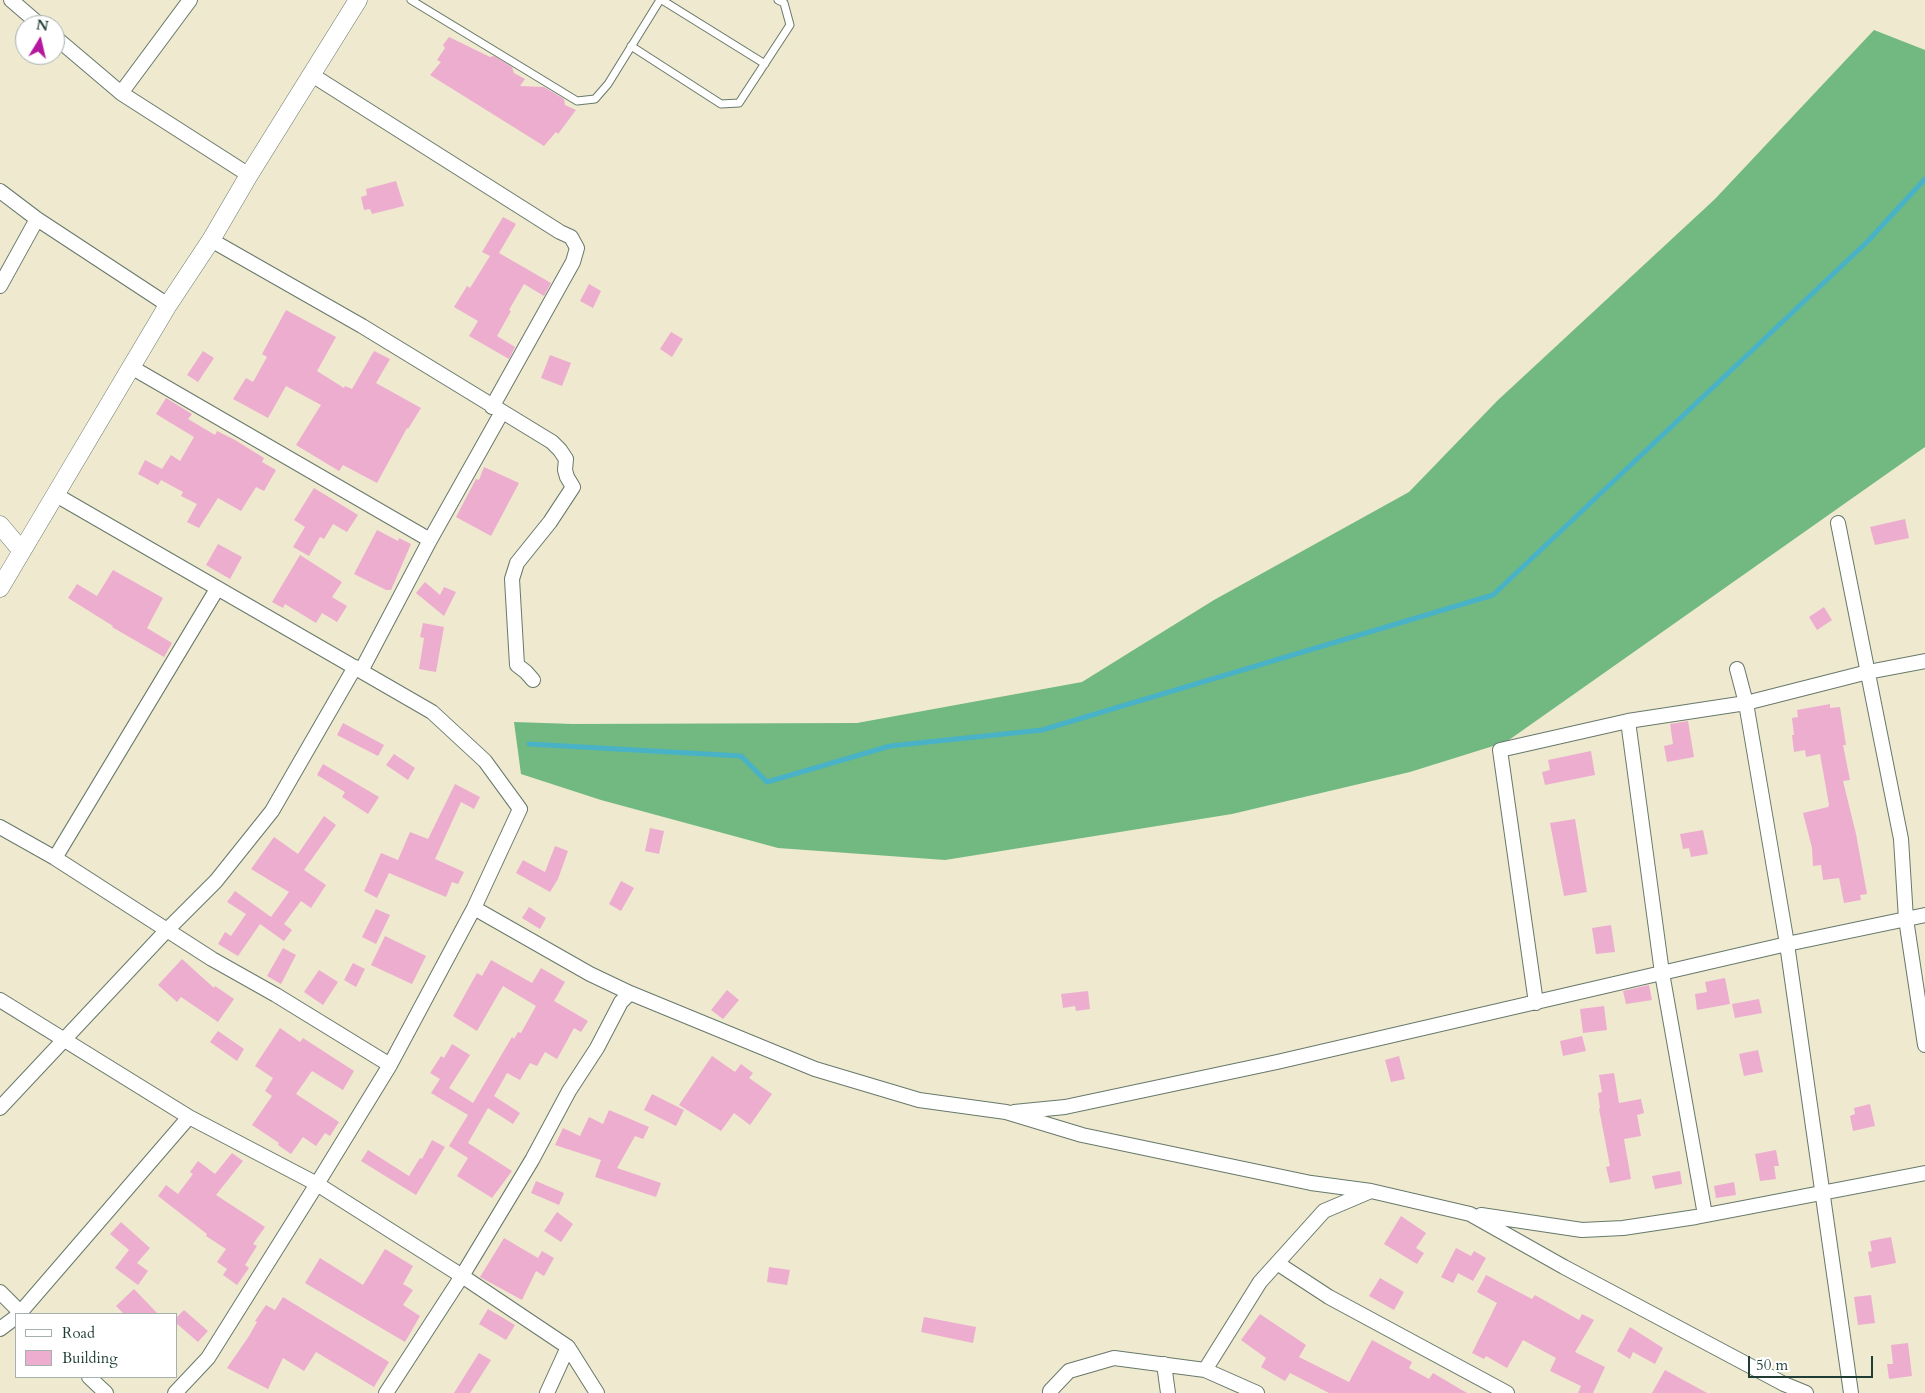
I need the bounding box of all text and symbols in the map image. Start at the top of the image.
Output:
north arrow [15,15,65,65]
text: N [35,15,50,36]
legend [15,1313,178,1378]
text: Road [62,1323,95,1343]
scale bar [1750,1346,1875,1378]
text: Building [62,1348,118,1368]
text: 50 m [1756,1355,1788,1375]

